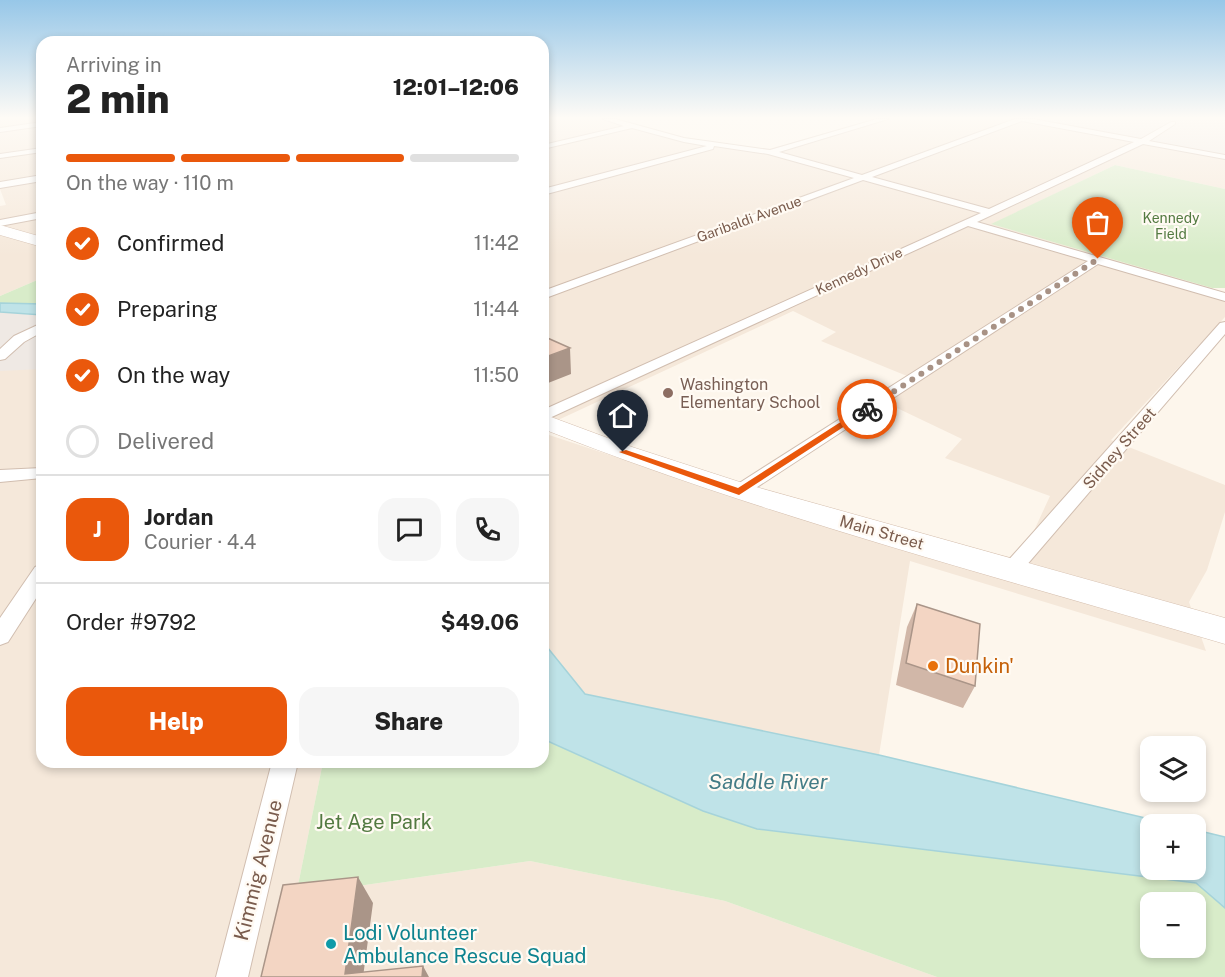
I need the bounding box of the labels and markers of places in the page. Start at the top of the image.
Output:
pin [1072,197,1123,259]
place label: Washington Elementary School [680,375,821,412]
marker: Washington Elementary School [661,386,675,400]
pin [597,390,648,452]
place label: Dunkin' [945,654,1014,678]
marker: Dunkin' [926,659,940,673]
place label: Lodi Volunteer Ambulance Rescue Squad [343,921,587,968]
marker: Lodi Volunteer Ambulance Rescue Squad [324,937,338,951]

